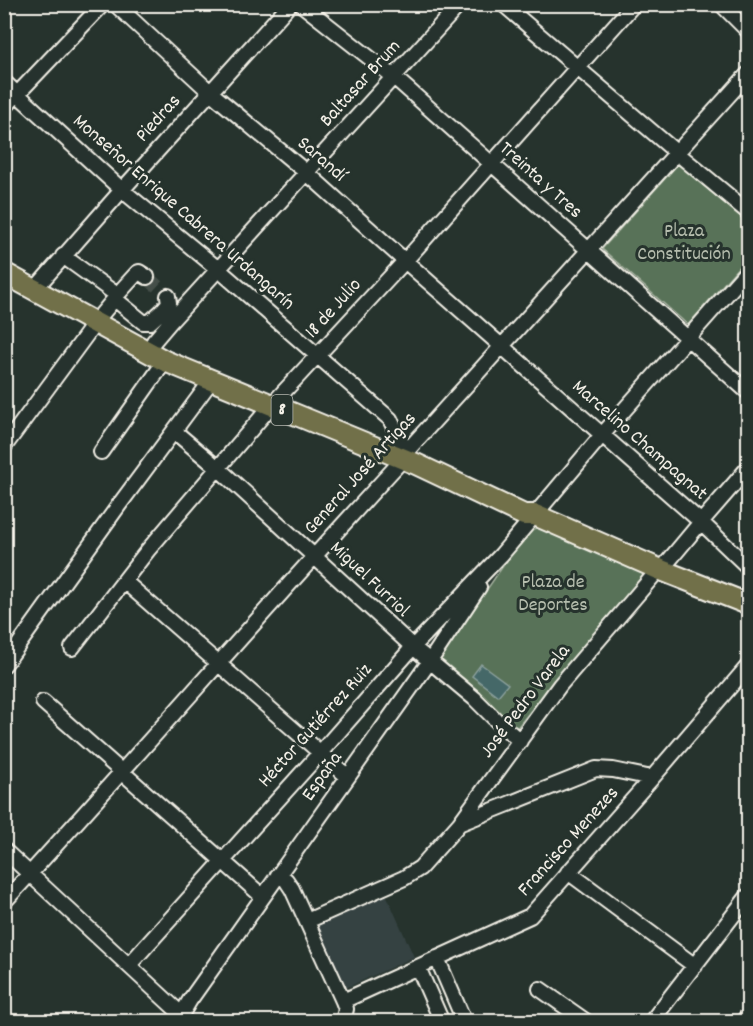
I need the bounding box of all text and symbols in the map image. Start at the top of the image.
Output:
street label: Baltasar Brum [314,34,408,134]
street label: Piedras [130,89,188,149]
street label: Monseñor Enrique Cabrera Urdangarín [66,108,300,318]
street label: Sarandí [290,131,353,190]
street label: Treinta y Tres [492,136,588,226]
park label: Plaza Constitución [637,218,731,269]
street label: 18 de Julio [299,272,369,345]
street label: Marcelino Champagnat [565,374,713,508]
road number: 8 [272,395,292,425]
street label: General José Artigas [298,406,424,542]
street label: Miguel Furriol [323,535,416,625]
park label: Plaza de Deportes [518,569,588,620]
street label: José Pedro Varela [474,639,578,764]
street label: Héctor Gutiérrez Ruiz [252,657,380,794]
street label: España [296,746,351,807]
street label: Francisco Menezes [512,781,626,903]

